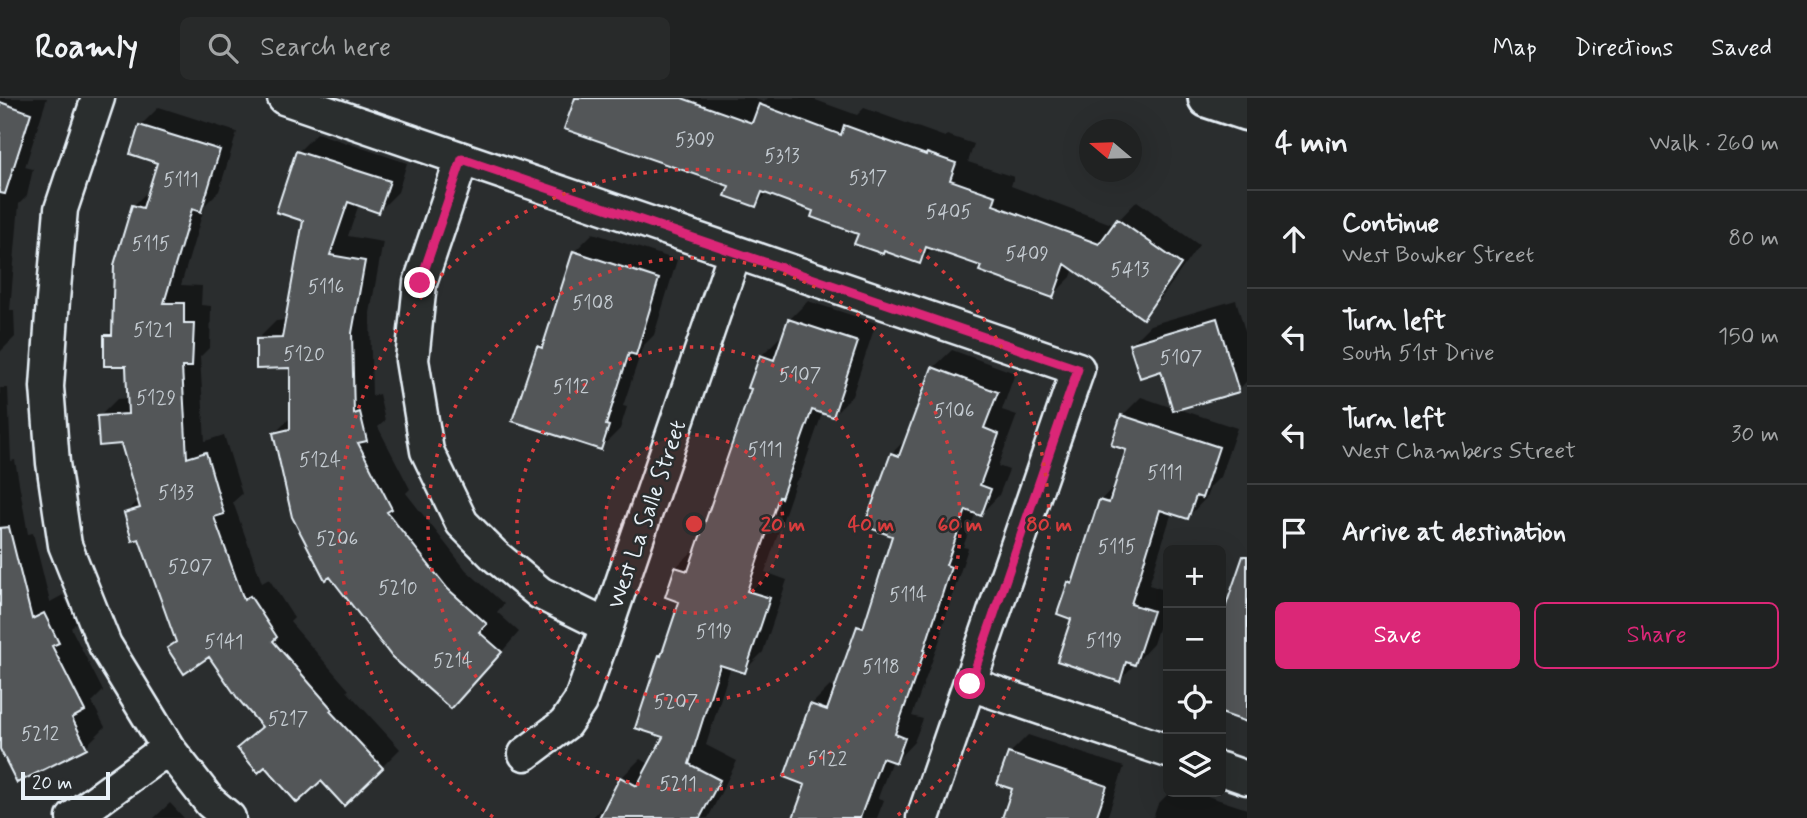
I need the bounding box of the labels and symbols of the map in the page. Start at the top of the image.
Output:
north arrow [1079,119,1142,182]
house number: 5309 [675,128,715,153]
house number: 5313 [764,144,800,169]
house number: 5317 [849,166,887,191]
house number: 5111 [163,168,199,193]
house number: 5405 [926,200,972,225]
house number: 5115 [132,232,170,257]
house number: 5409 [1005,242,1049,267]
house number: 5413 [1111,258,1150,283]
route end [404,267,435,298]
house number: 5116 [308,275,344,300]
house number: 5108 [572,291,614,316]
house number: 5121 [133,318,173,343]
house number: 5120 [283,342,325,367]
house number: 5107 [1160,346,1202,371]
house number: 5107 [779,363,821,388]
house number: 5112 [553,375,589,400]
house number: 5129 [136,386,176,411]
house number: 5106 [934,399,974,424]
street label: West La Salle Street [602,416,694,613]
house number: 5111 [747,438,783,463]
house number: 5124 [299,448,341,473]
house number: 5111 [1147,461,1183,486]
house number: 5133 [158,481,194,506]
text: 20 m [761,511,806,539]
text: 40 m [848,511,895,539]
text: 60 m [937,511,983,539]
text: 80 m [1026,511,1072,539]
centre of rings [682,512,706,536]
house number: 5206 [316,527,358,552]
house number: 5115 [1098,535,1136,560]
house number: 5207 [168,555,212,580]
house number: 5210 [378,576,418,601]
house number: 5114 [889,583,927,608]
house number: 5119 [696,620,732,645]
house number: 5119 [1086,629,1122,654]
house number: 5141 [204,630,244,655]
house number: 5214 [433,649,473,674]
house number: 5118 [862,655,900,680]
route start [954,668,985,699]
house number: 5207 [654,690,698,715]
house number: 5217 [268,707,308,732]
house number: 5212 [21,722,59,747]
house number: 5122 [807,747,847,772]
scale bar [21,769,110,801]
house number: 5211 [659,772,697,797]

